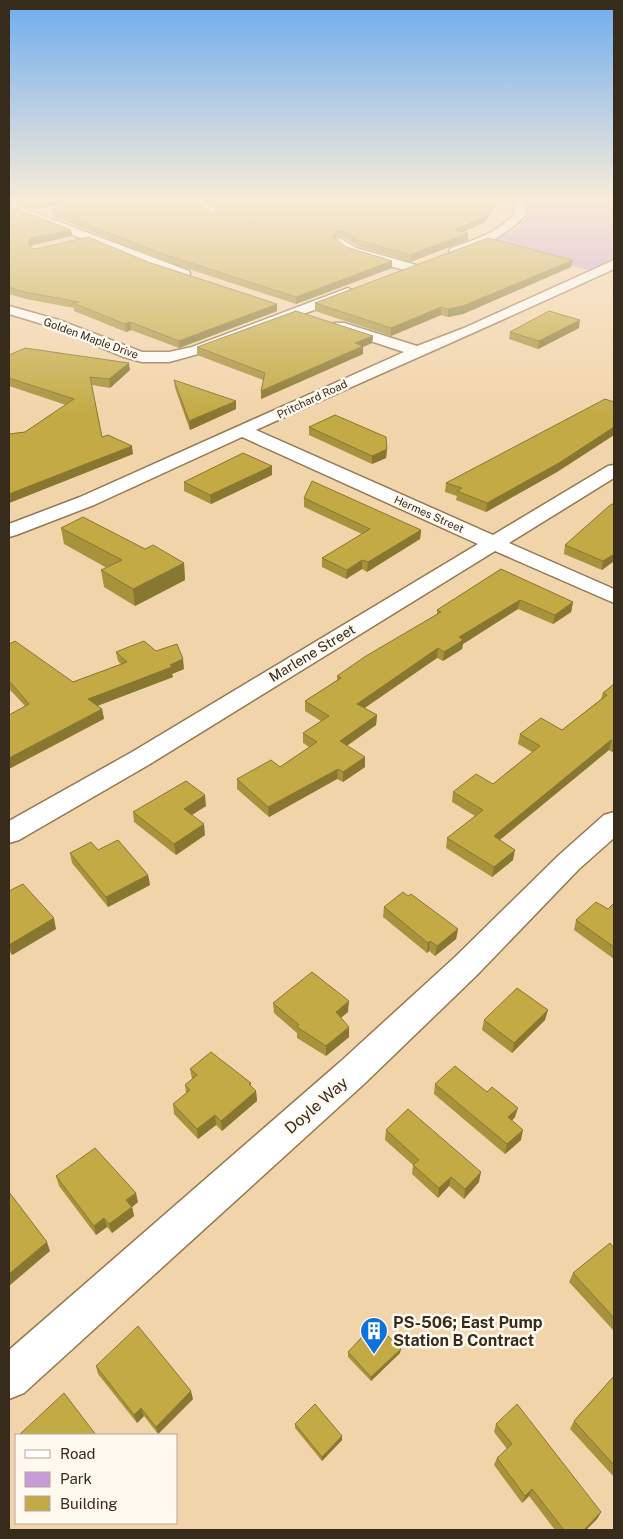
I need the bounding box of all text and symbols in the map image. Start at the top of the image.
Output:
street label: Golden Maple Drive [42,315,140,361]
street label: Pritchard Road [275,378,349,420]
street label: Hermes Street [392,493,466,535]
street label: Marlene Street [266,621,358,685]
street label: Doyle Way [281,1073,352,1138]
place label: PS-506; East Pump Station B Contract [393,1313,543,1350]
building icon: PS-506; East Pump Station B Contract [359,1316,389,1355]
legend [15,1434,178,1524]
text: Road [60,1445,96,1462]
text: Park [60,1470,92,1487]
text: Building [60,1495,118,1512]

